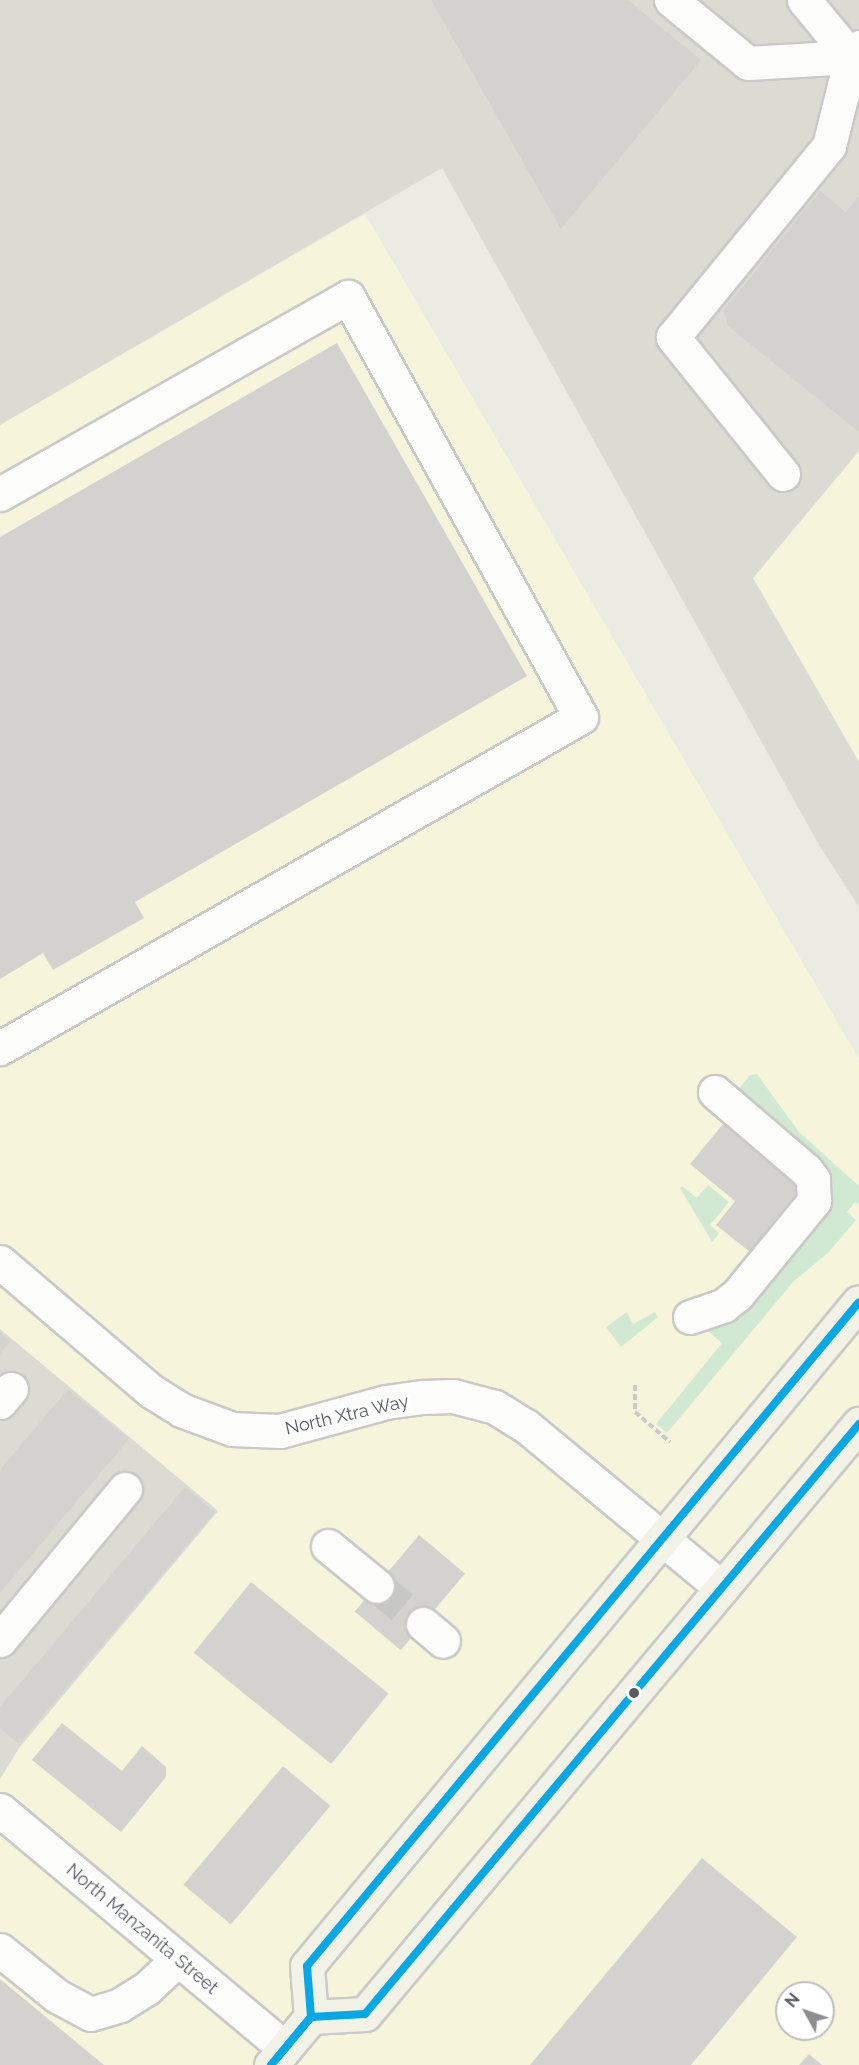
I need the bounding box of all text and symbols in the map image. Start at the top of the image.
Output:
street label: North Xtra Way [283,1390,411,1440]
unlabelled marker [628,1687,640,1699]
street label: North Manzanita Street [62,1859,222,1999]
north arrow [775,1981,835,2041]
text: N [781,1990,804,2011]

